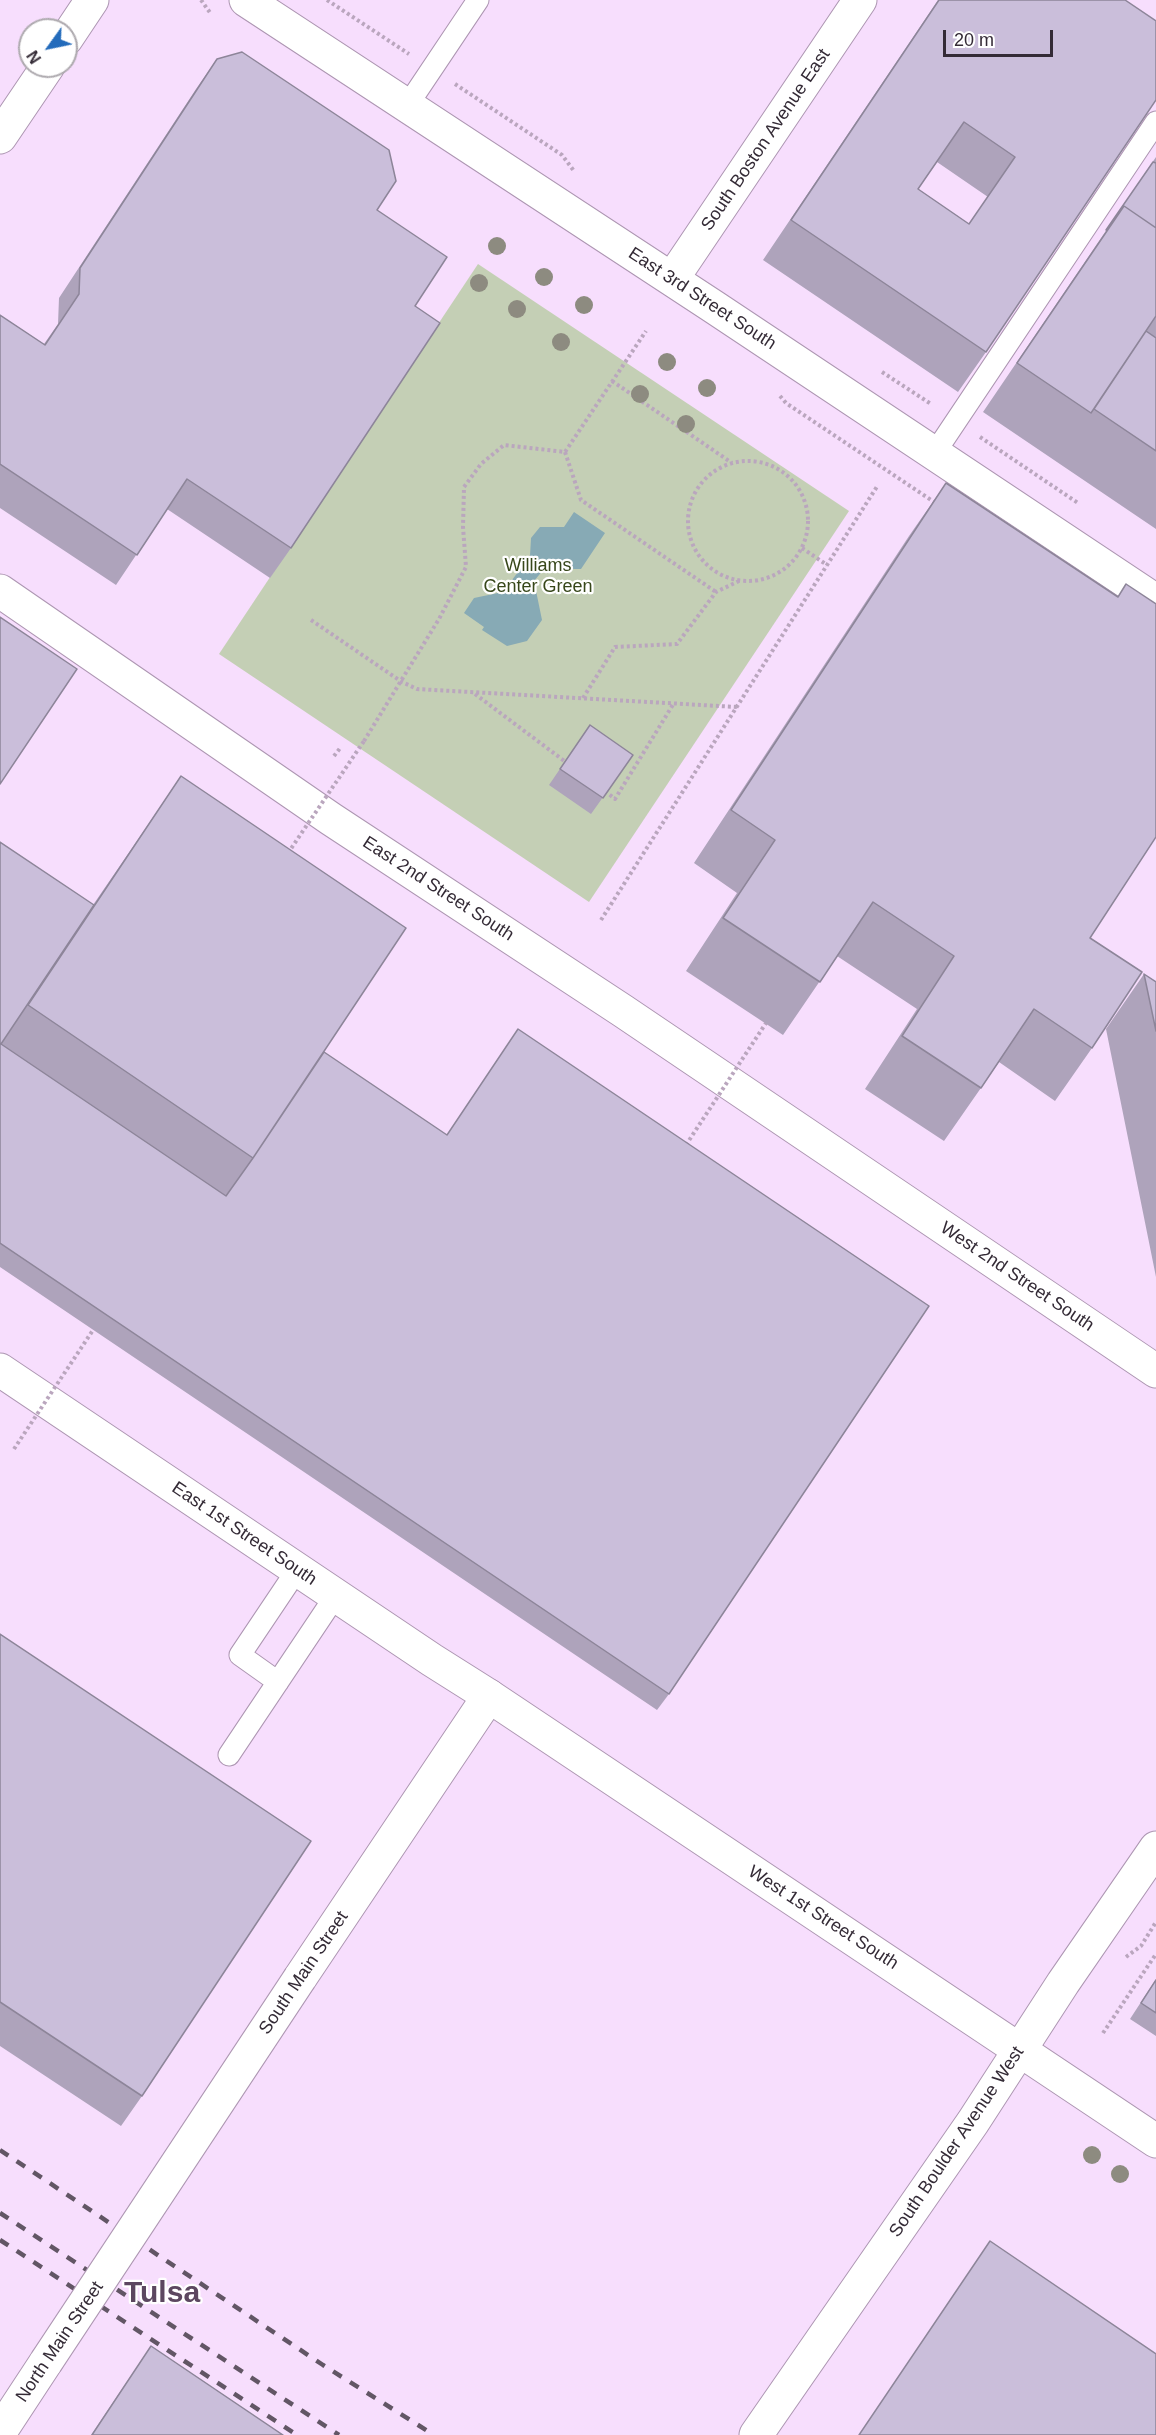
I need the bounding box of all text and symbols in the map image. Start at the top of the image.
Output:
north arrow [18,18,78,78]
scale bar [946,18,1056,56]
text: 20 m [954,30,994,50]
street label: South Boston Avenue East [697,45,835,235]
text: N [24,48,44,66]
street label: East 3rd Street South [624,243,780,355]
park label: Williams Center Green [483,555,593,598]
street label: East 2nd Street South [358,832,518,946]
street label: West 2nd Street South [936,1218,1098,1336]
street label: East 1st Street South [167,1477,321,1591]
street label: West 1st Street South [744,1861,902,1975]
street label: South Main Street [255,1907,353,2039]
street label: South Boulder Avenue West [885,2042,1029,2242]
district label: Tulsa [124,2276,200,2312]
street label: North Main Street [12,2277,108,2407]

